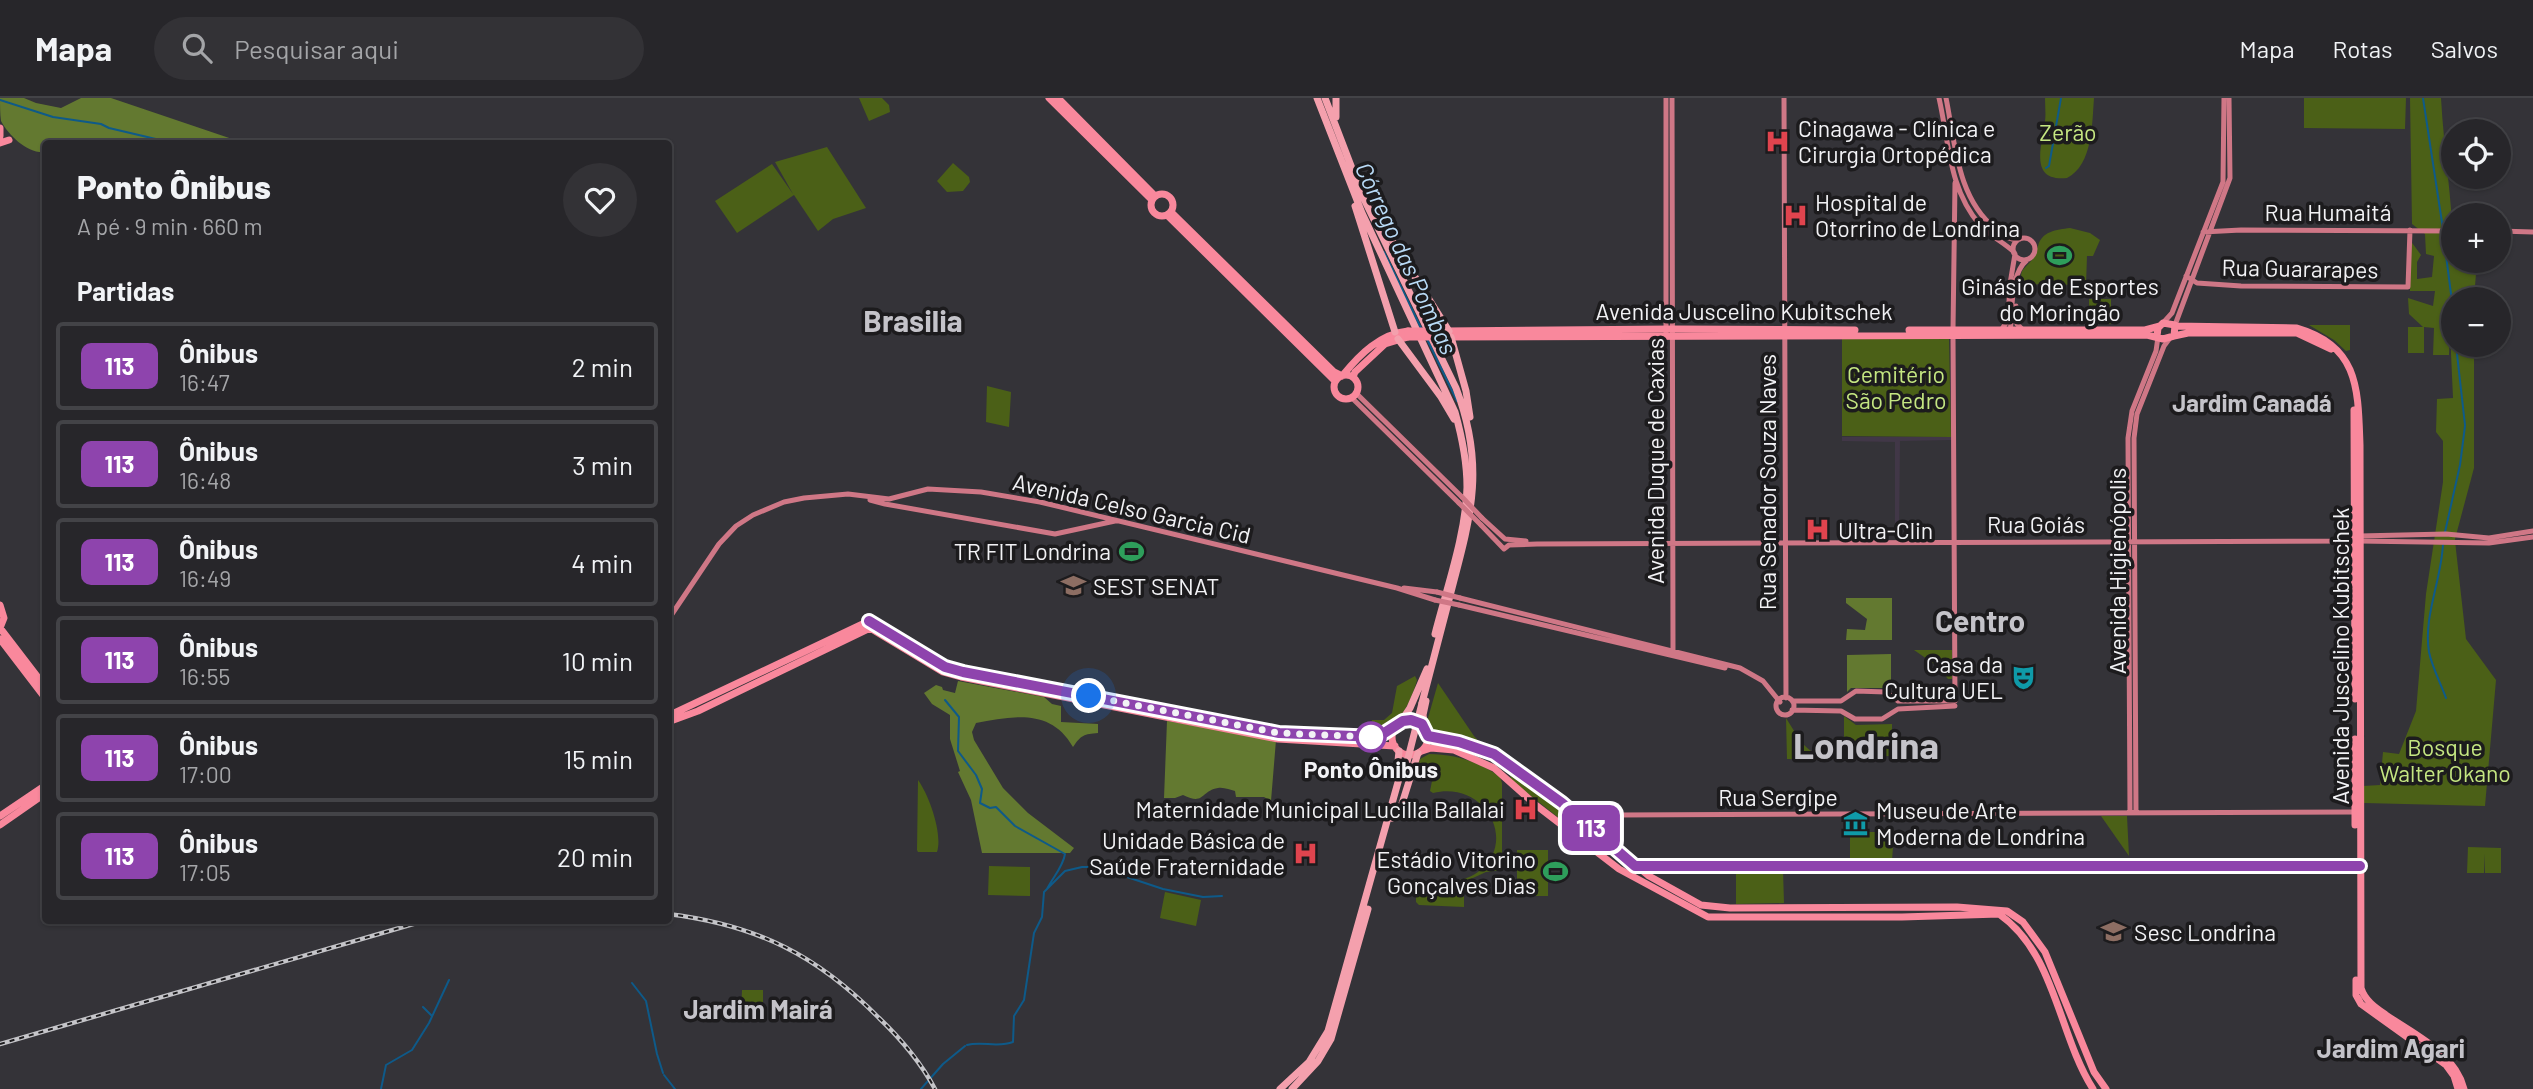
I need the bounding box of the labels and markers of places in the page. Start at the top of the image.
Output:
place label: Cinagawa - Clínica e Cirurgia Ortopédica [1798,114,1995,168]
hospital icon: Cinagawa - Clínica e Cirurgia Ortopédica [1764,127,1792,155]
place label: Hospital de Otorrino de Londrina [1815,188,2020,242]
hospital icon: Hospital de Otorrino de Londrina [1781,201,1809,229]
sports icon: Ginásio de Esportes do Moringão [2046,242,2074,270]
place label: Ginásio de Esportes do Moringão [1961,272,2159,326]
hospital icon: Ultra-Clin [1804,516,1832,544]
place label: Ultra-Clin [1838,516,1933,544]
place label: TR FIT Londrina [954,537,1111,565]
sports icon: TR FIT Londrina [1117,537,1145,565]
school or university icon: SEST SENAT [1059,572,1087,600]
place label: SEST SENAT [1093,572,1219,600]
place label: Casa da Cultura UEL [1884,650,2003,704]
theatre icon: Casa da Cultura UEL [2009,663,2037,691]
marker: Ponto Ônibus [1356,722,1386,752]
place label: Ponto Ônibus [1304,755,1438,783]
place label: Maternidade Municipal Lucilla Ballalai [1136,795,1505,823]
hospital icon: Maternidade Municipal Lucilla Ballalai [1511,795,1539,823]
place label: Museu de Arte Moderna de Londrina [1876,796,2085,850]
museum icon: Museu de Arte Moderna de Londrina [1842,809,1870,837]
place label: Unidade Básica de Saúde Fraternidade [1089,826,1285,880]
hospital icon: Unidade Básica de Saúde Fraternidade [1291,839,1319,867]
place label: Estádio Vitorino Gonçalves Dias [1377,845,1536,899]
sports icon: Estádio Vitorino Gonçalves Dias [1542,858,1570,886]
school or university icon: Sesc Londrina [2100,918,2128,946]
place label: Sesc Londrina [2134,918,2276,946]

